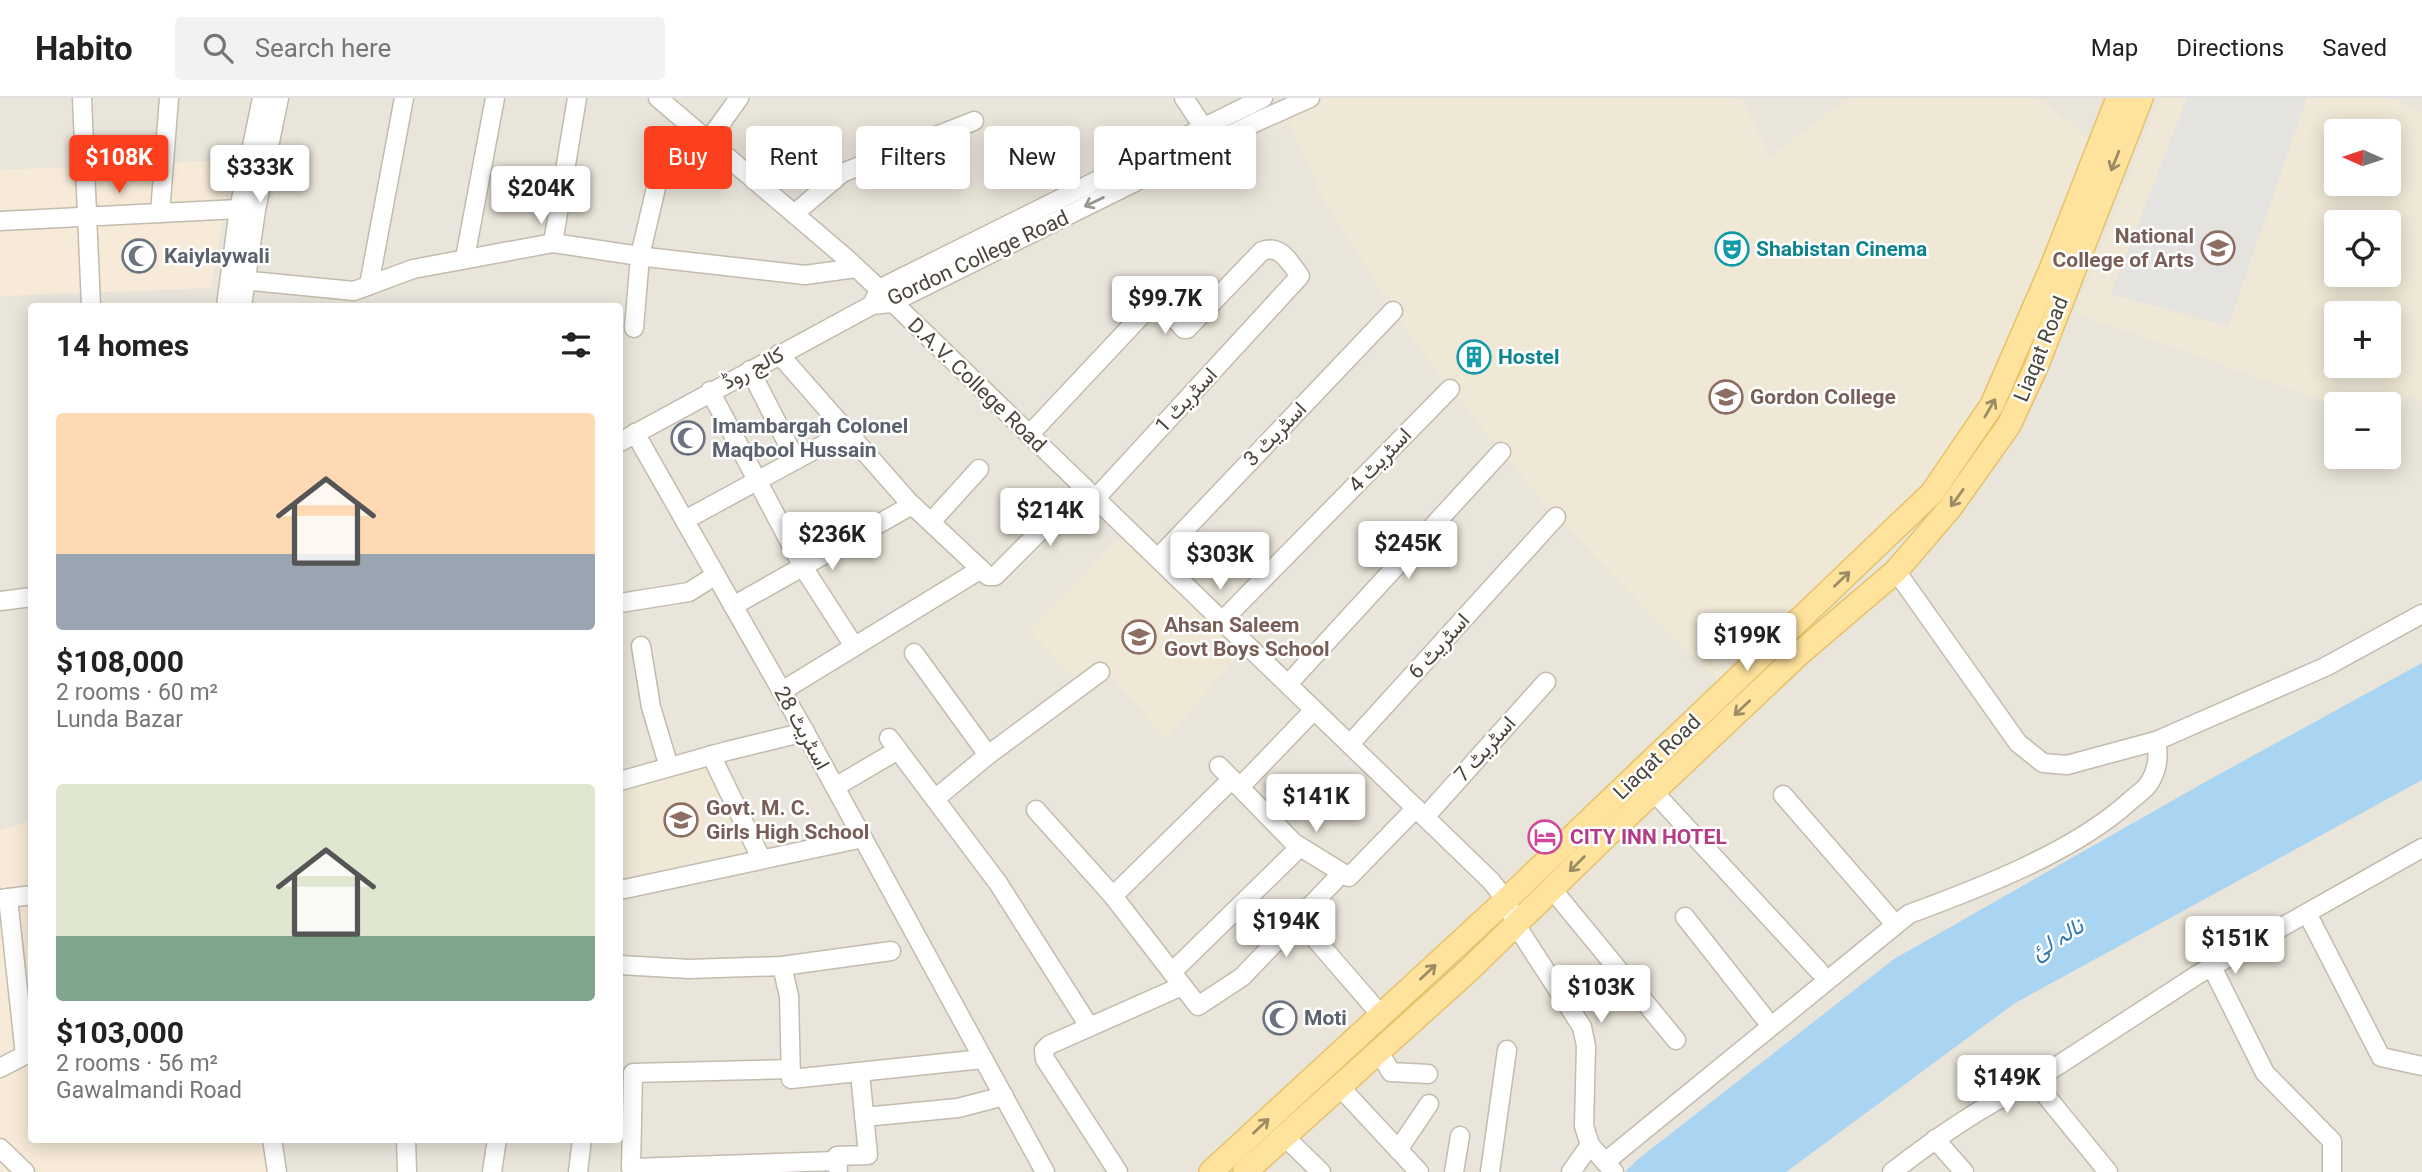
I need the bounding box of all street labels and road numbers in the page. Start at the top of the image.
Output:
street label: Gordon College Road [884,205,1072,311]
street label: Liaqat Road [2009,293,2073,405]
street label: D.A.V. College Road [903,313,1051,457]
street label: کالج روڈ [718,342,789,396]
street label: اسٹریٹ 1 [1150,363,1223,438]
street label: اسٹریٹ 3 [1239,397,1312,472]
street label: اسٹریٹ 4 [1344,423,1417,498]
street label: اسٹریٹ 6 [1403,608,1475,684]
street label: اسٹریٹ 28 [768,682,835,774]
street label: Liaqat Road [1609,710,1705,804]
street label: اسٹریٹ 7 [1449,711,1521,787]

